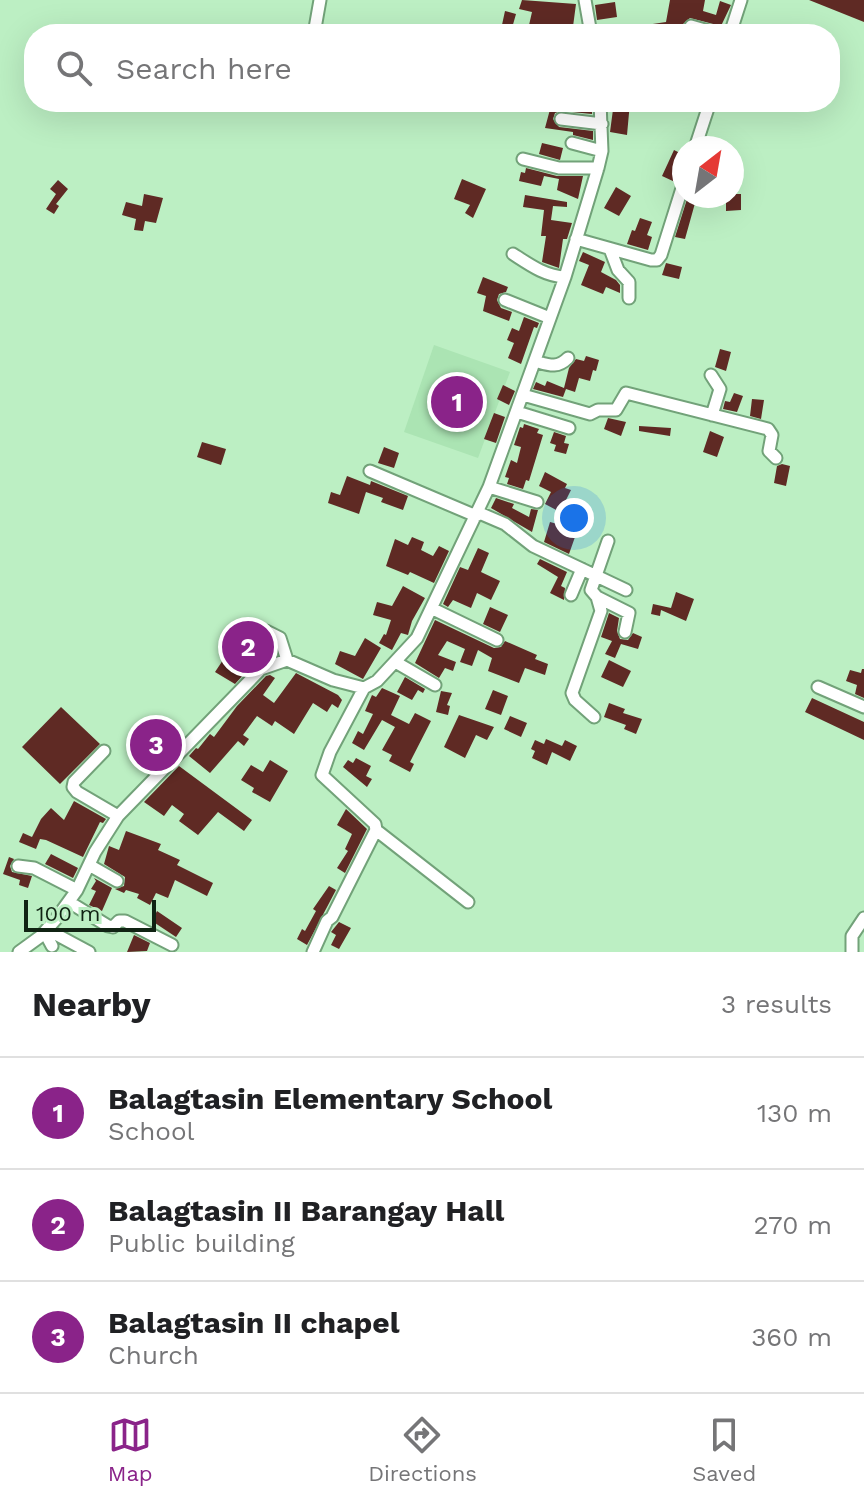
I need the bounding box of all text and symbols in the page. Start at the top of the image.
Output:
search box [24,24,840,112]
icon: search [52,46,96,90]
text: Search here [116,51,292,86]
north arrow [672,136,744,208]
pin: 1 [431,372,483,432]
your location [554,498,594,538]
pin: 2 [222,617,274,677]
pin: 3 [130,715,182,775]
scale bar [24,896,156,932]
text: 100 m [36,901,100,926]
text: Nearby [32,984,151,1024]
text: 3 results [721,989,832,1019]
text: Balagtasin Elementary School [108,1081,552,1116]
text: 1 [52,1098,64,1128]
text: 130 m [757,1098,832,1128]
text: School [108,1116,194,1146]
text: Balagtasin II Barangay Hall [108,1193,504,1228]
text: 2 [50,1210,66,1240]
text: 270 m [753,1210,832,1240]
text: Public building [108,1228,295,1258]
text: Balagtasin II chapel [108,1305,400,1340]
text: 3 [50,1322,66,1352]
text: 360 m [751,1322,832,1352]
text: Church [108,1340,199,1370]
tab: Map [108,1413,153,1486]
tab: Directions [368,1413,477,1486]
tab: Saved [692,1413,756,1486]

